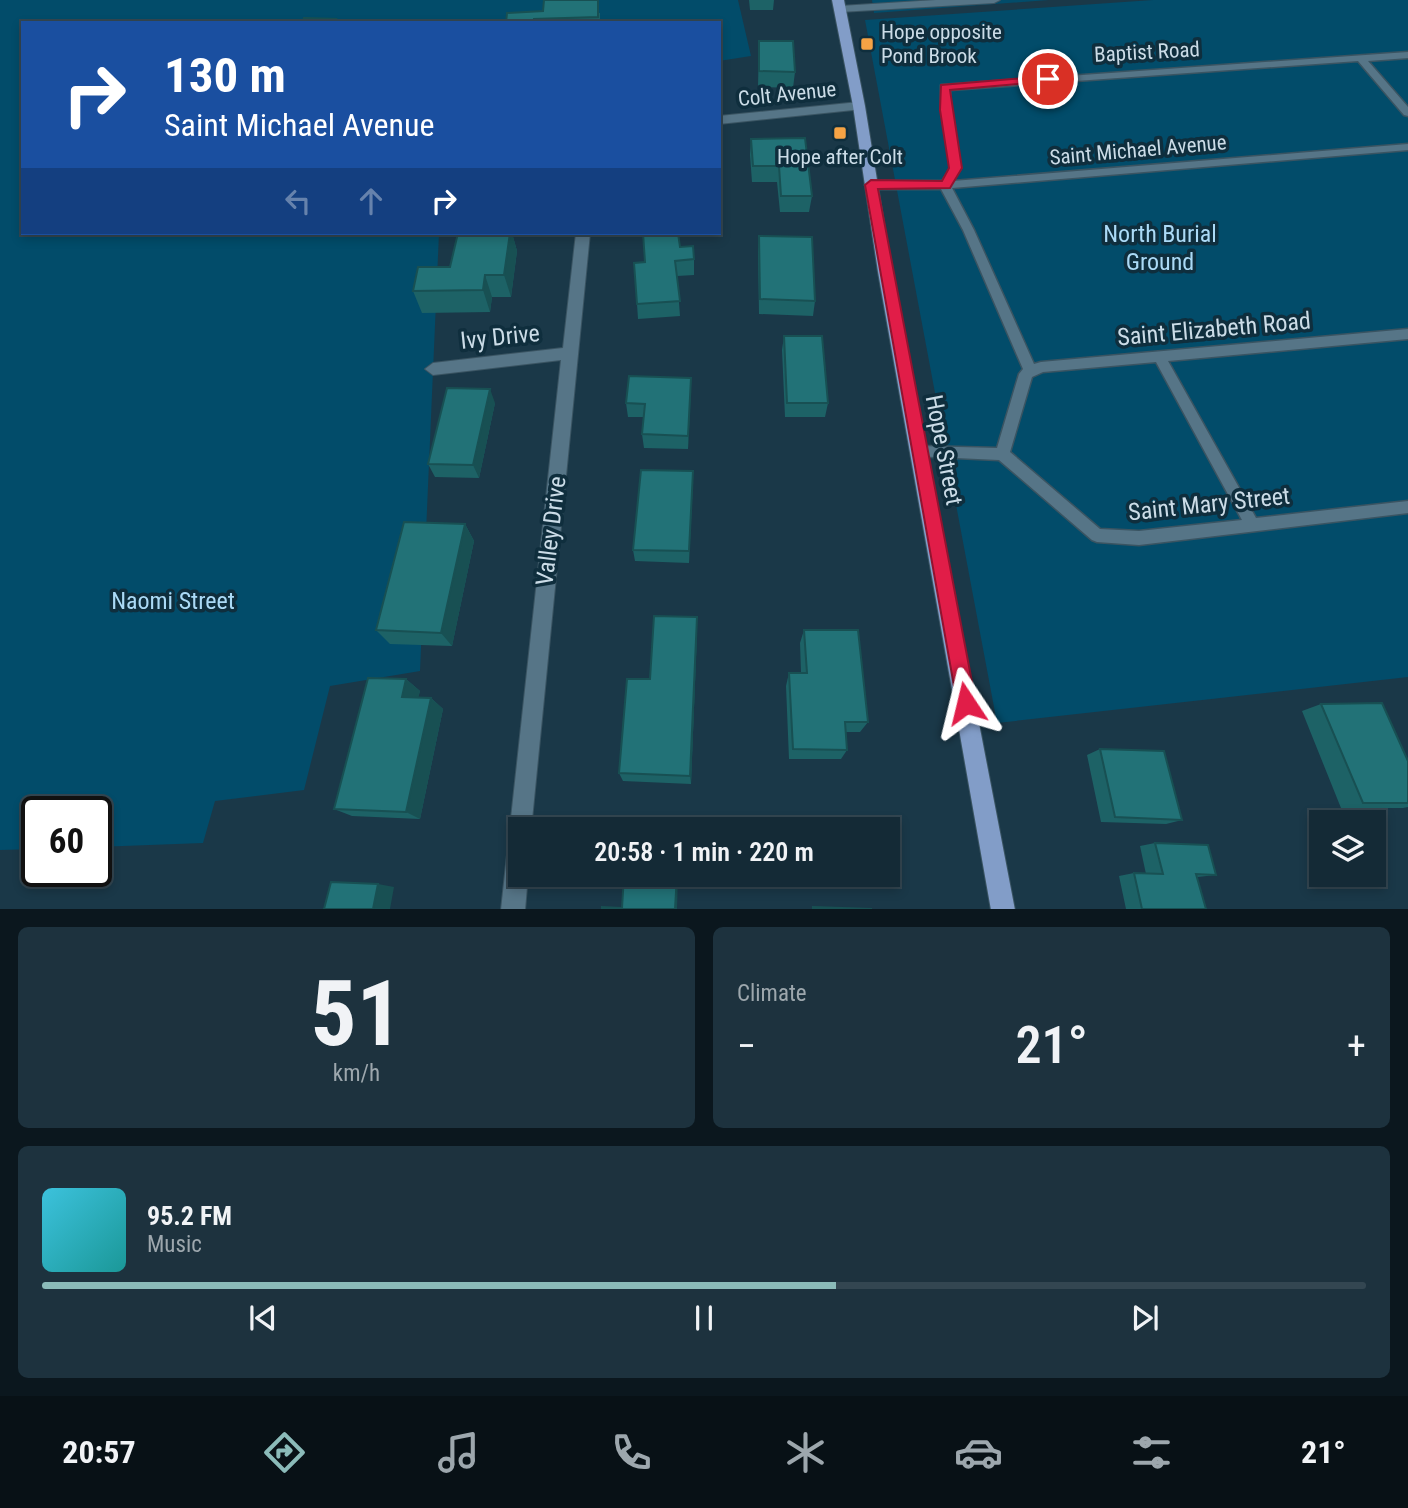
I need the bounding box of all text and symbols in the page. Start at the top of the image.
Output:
place label: Hope opposite Pond Brook [881,20,1002,68]
marker: Hope opposite Pond Brook [859,36,875,52]
street label: Baptist Road [1094,37,1200,67]
text: 130 m [164,47,286,104]
icon: right [49,49,140,140]
pin [1018,49,1078,109]
icon: arrive [1029,60,1067,98]
street label: Colt Avenue [737,77,838,111]
text: Saint Michael Avenue [164,106,434,144]
marker: Hope after Colt [832,125,848,141]
street label: Saint Michael Avenue [1049,130,1228,170]
place label: Hope after Colt [777,145,903,169]
icon: left [279,182,317,220]
icon: ahead [352,182,390,220]
icon: right [425,182,463,220]
park label: North Burial Ground [1103,220,1217,276]
street label: Saint Elizabeth Road [1116,307,1312,351]
street label: Ivy Drive [459,319,541,355]
street label: Hope Street [920,392,968,508]
street label: Valley Drive [530,475,572,587]
street label: Saint Mary Street [1127,482,1291,526]
park label: Naomi Street [111,587,235,615]
position arrow [929,666,1003,740]
speed limit sign: 60 [21,796,112,887]
map controls [1309,810,1386,887]
button: layers [1309,810,1386,887]
text: 20:58 · 1 min · 220 m [594,837,814,867]
text: 51 [311,961,402,1067]
text: Climate [737,980,807,1007]
text: 21° [1015,1015,1088,1076]
text: − [737,1024,756,1068]
text: + [1347,1024,1366,1068]
text: km/h [333,1060,380,1087]
text: 95.2 FM [147,1201,232,1231]
text: Music [147,1231,202,1258]
icon: previous [244,1299,282,1337]
icon: pause [685,1299,723,1337]
icon: next [1126,1299,1164,1337]
icon: directions [260,1428,309,1477]
icon: music [434,1428,483,1477]
icon: phone [607,1428,656,1477]
icon: climate [781,1428,830,1477]
icon: car [954,1428,1003,1477]
icon: filters [1127,1428,1176,1477]
text: 20:57 [62,1433,136,1471]
text: 21° [1301,1433,1346,1471]

